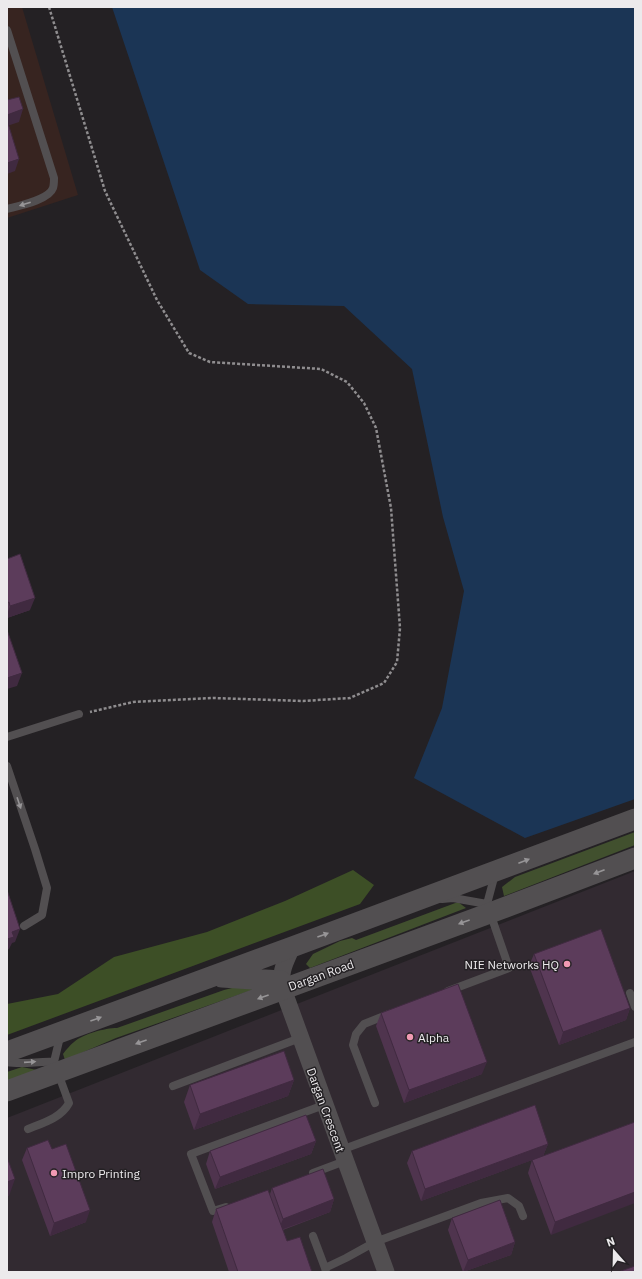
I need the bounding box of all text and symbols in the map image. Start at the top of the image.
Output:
one-way arrow [19,201,31,207]
one-way arrow [17,797,23,809]
one-way arrow [518,857,530,863]
one-way arrow [592,869,604,875]
one-way arrow [457,920,469,926]
one-way arrow [318,932,330,938]
street label: Dargan Road [286,956,356,994]
place label: NIE Networks HQ [464,957,559,972]
marker: NIE Networks HQ [562,959,572,969]
one-way arrow [257,994,269,1000]
one-way arrow [91,1015,103,1021]
place label: Alpha [418,1030,450,1045]
marker: Alpha [405,1032,415,1042]
one-way arrow [135,1039,147,1045]
one-way arrow [24,1058,36,1065]
street label: Dargan Crescent [304,1066,348,1154]
place label: Impro Printing [62,1166,141,1181]
marker: Impro Printing [49,1168,59,1178]
north arrow [594,1231,634,1271]
text: N [604,1234,617,1250]

